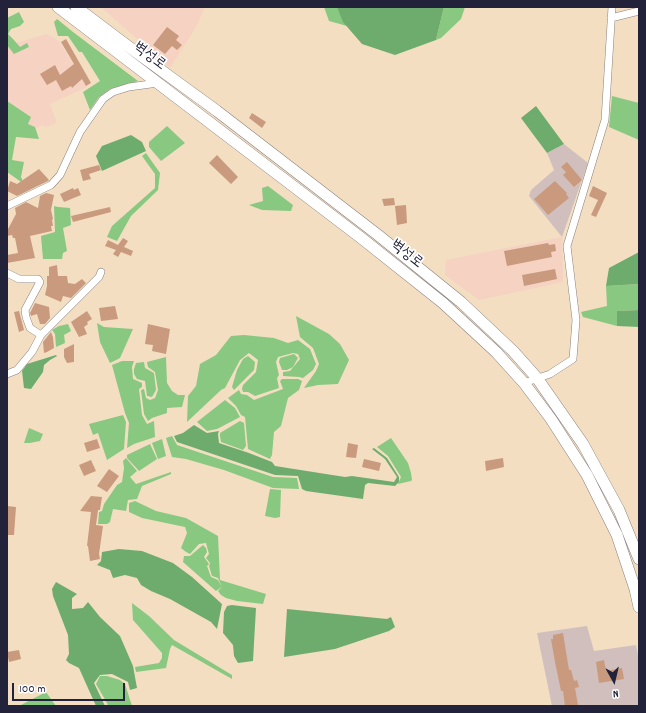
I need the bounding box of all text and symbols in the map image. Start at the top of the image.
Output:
street label: 벽성로 [129,39,169,75]
street label: 벽성로 [386,237,426,273]
north arrow [594,661,634,701]
scale bar [14,675,127,701]
text: 100 m [19,681,46,698]
text: N [612,685,619,701]

